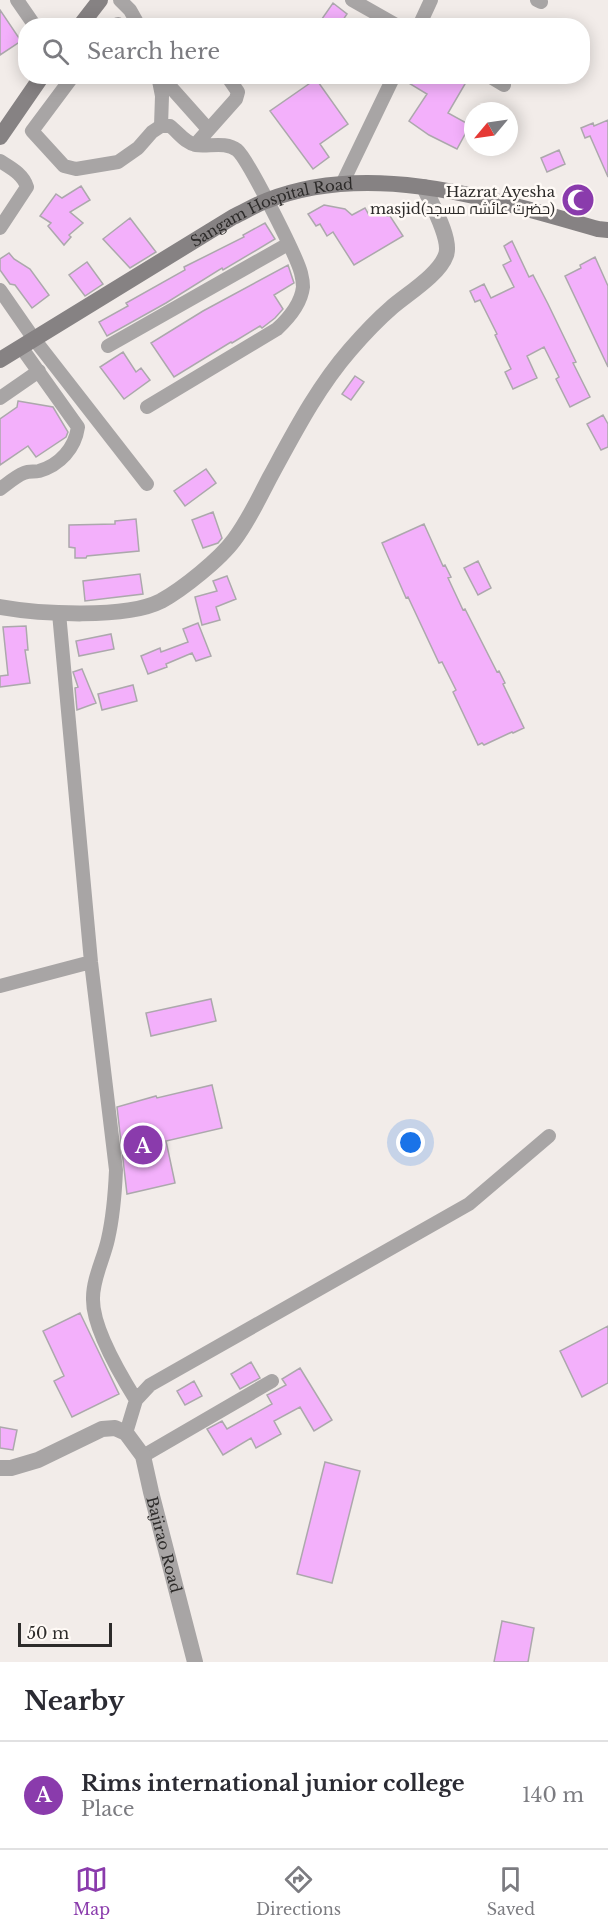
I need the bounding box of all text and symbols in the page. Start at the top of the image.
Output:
search box [18,18,590,84]
icon: search [39,35,72,68]
text: Search here [87,38,220,65]
north arrow [464,102,518,156]
street label: Sangam Hospital Road [187,174,354,251]
place label: Hazrat Ayesha masjid(حضرت عائشہ مسجد) [370,182,556,218]
mosque icon: Hazrat Ayesha masjid(حضرت عائشہ مسجد) [560,182,596,218]
pin: A [124,1122,162,1168]
your location [396,1128,425,1157]
street label: Bajirao Road [143,1494,186,1595]
scale bar [18,1620,112,1648]
text: 50 m [27,1623,69,1643]
text: Nearby [24,1685,125,1717]
text: Rims international junior college [81,1770,465,1797]
text: A [35,1783,52,1807]
text: 140 m [522,1783,584,1807]
text: Place [81,1797,135,1821]
tab: Map [73,1863,110,1919]
tab: Directions [256,1863,341,1919]
tab: Saved [487,1863,535,1919]

